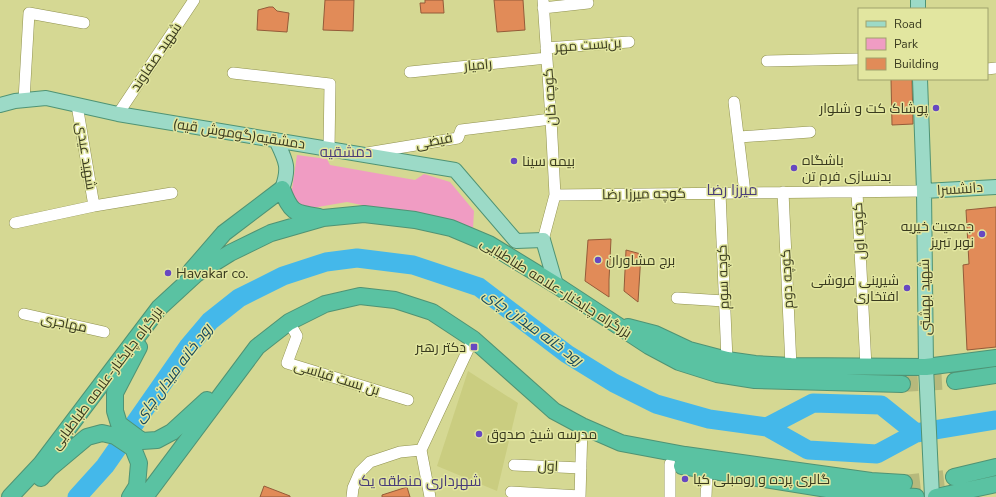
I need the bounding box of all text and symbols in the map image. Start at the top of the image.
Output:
legend [858,8,988,80]
text: Road [894,16,922,32]
street label: شهید صفاوند [126,19,186,95]
street label: بن‌بست مهر [553,33,622,57]
text: Park [894,36,919,52]
street label: رامیار [462,54,493,76]
text: Building [894,56,939,72]
street label: کوچه خان [539,68,561,126]
place label: پوشاک کت و شلوار [818,99,928,118]
marker: پوشاک کت و شلوار [931,103,941,113]
street label: دمشقیه(گوموش قیه) [171,114,307,154]
street label: شهید عیدی [71,121,101,191]
street label: فیضی [414,128,454,154]
district label: دمشقیه [320,142,372,162]
place label: باشگاه بدنسازی فرم تن [802,151,892,186]
place label: بیمه سینا [522,152,575,171]
marker: بیمه سینا [509,156,519,166]
marker: باشگاه بدنسازی فرم تن [789,163,799,173]
street label: دانشسرا [936,178,984,200]
district label: میرزا رضا [706,180,758,200]
street label: کوچه میرزا رضا [602,184,686,204]
street label: کوچه اول [848,202,870,260]
place label: جمعیت خیریه نوبر تبریز [901,217,974,252]
marker: جمعیت خیریه نوبر تبریز [977,229,987,239]
street label: بزرگراه چایکنار-علامه طباطبایی [477,233,635,343]
street label: کوچه سوم [712,244,734,310]
street label: کوچه دوم [776,249,798,309]
place label: برج مشاوران [606,251,675,270]
marker: برج مشاوران [593,255,603,265]
street label: شهید بهشتى [915,259,935,335]
place label: Havakar co. [176,264,248,283]
marker: Havakar co. [163,268,173,278]
place label: شیرینی فروشی افتخاری [811,271,899,306]
marker: شیرینی فروشی افتخاری [902,283,912,293]
water label: رود خانه میدان چای [479,284,588,371]
street label: بزرگراه چایکنار-علامه طباطبایی [47,302,167,454]
street label: مهاجری [39,309,89,337]
water label: رود خانه میدان چای [129,319,217,426]
place label: دکتر رهبر [414,338,466,357]
marker: دکتر رهبر [469,342,479,352]
street label: بن بست قیاسی [292,356,382,400]
place label: مدرسه شیخ صدوق [487,425,597,444]
marker: مدرسه شیخ صدوق [474,429,484,439]
street label: اول [537,456,559,476]
place label: گالری پرده و رومبلی کیا [693,470,830,489]
district label: شهرداری منطقه یک [359,471,481,491]
marker: گالری پرده و رومبلی کیا [680,474,690,484]

